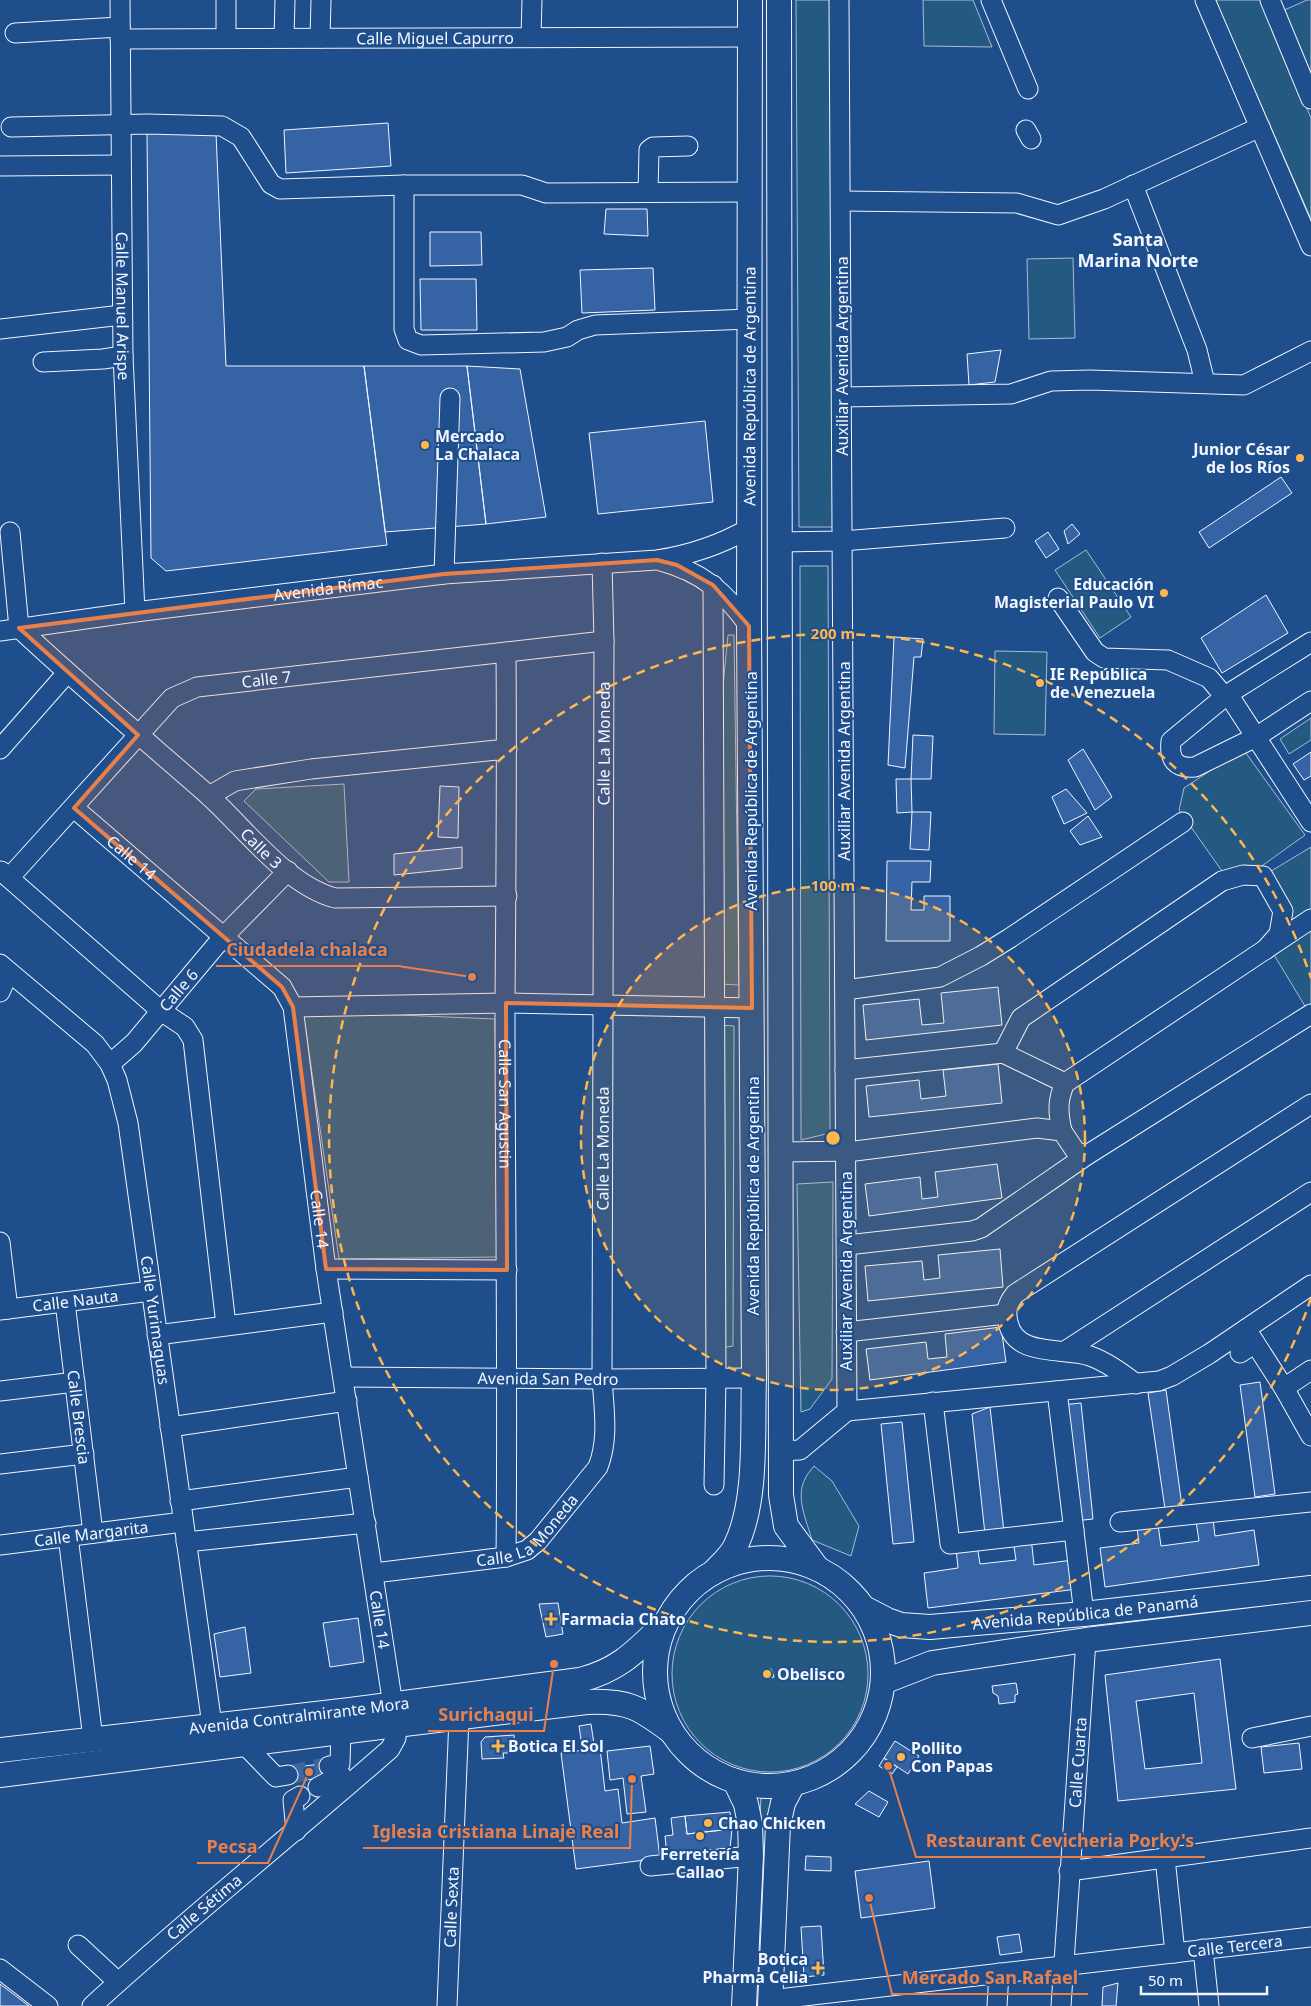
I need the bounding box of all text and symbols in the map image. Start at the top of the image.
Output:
street label: Calle Miguel Capurro [356,27,514,49]
district label: Santa Marina Norte [1078,227,1198,272]
street label: Calle Manuel Arispe [111,232,135,381]
street label: Auxiliar Avenida Argentina [831,256,853,456]
street label: Avenida República de Argentina [738,266,761,506]
place label: Mercado La Chalaca [435,425,520,465]
place label: Junior César de los Ríos [1191,438,1290,478]
marker: Mercado La Chalaca [419,439,431,451]
marker: Junior César de los Ríos [1294,452,1306,464]
street label: Avenida Rímac [272,571,385,606]
place label: Educación Magisterial Paulo VI [994,573,1154,613]
marker: Educación Magisterial Paulo VI [1158,587,1170,599]
text: 200 m [811,623,855,643]
street label: Auxiliar Avenida Argentina [833,661,855,861]
place label: IE República de Venezuela [1050,663,1155,703]
street label: Calle 7 [240,665,292,693]
street label: Avenida República de Argentina [740,671,762,911]
marker: IE República de Venezuela [1034,677,1046,689]
street label: Calle La Moneda [593,681,615,806]
street label: Calle 3 [236,823,287,874]
street label: Calle 14 [102,830,161,885]
text: 100 m [811,875,855,895]
callout: Ciudadela chalaca [216,933,398,966]
text: Ciudadela chalaca [226,937,388,961]
street label: Calle 6 [154,964,203,1016]
street label: Calle San Agustin [494,1039,517,1169]
street label: Avenida República de Argentina [742,1076,764,1316]
street label: Calle La Moneda [591,1086,614,1211]
centre of rings [824,1129,842,1147]
street label: Auxiliar Avenida Argentina [835,1171,857,1371]
street label: Calle 14 [305,1188,334,1250]
street label: Calle Yurimaguas [136,1254,175,1386]
street label: Calle Nauta [31,1284,120,1317]
street label: Avenida San Pedro [477,1367,618,1390]
street label: Calle Brescia [62,1369,96,1466]
street label: Calle La Moneda [475,1489,583,1572]
street label: Calle Margarita [33,1515,150,1552]
street label: Calle 14 [364,1589,395,1650]
street label: Avenida República de Panamá [972,1590,1199,1634]
place label: Farmacia Chato [561,1608,686,1630]
marker: Farmacia Chato [545,1613,557,1625]
place label: Obelisco [777,1663,845,1685]
marker: Obelisco [761,1668,773,1680]
street label: Avenida Contralmirante Mora [187,1691,411,1739]
callout: Surichaqui [428,1698,544,1731]
text: Surichaqui [438,1702,534,1726]
street label: Calle Cuarta [1064,1716,1092,1809]
place label: Botica El Sol [508,1735,604,1757]
place label: Pollito Con Papas [911,1737,993,1777]
marker: Botica El Sol [492,1740,504,1752]
marker: Pollito Con Papas [895,1751,907,1763]
place label: Chao Chicken [718,1812,826,1834]
callout: Iglesia Cristiana Linaje Real [363,1815,630,1848]
marker: Chao Chicken [702,1817,714,1829]
text: Iglesia Cristiana Linaje Real [373,1819,619,1843]
callout: Restaurant Cevicheria Porky's [916,1824,1205,1857]
text: Restaurant Cevicheria Porky's [926,1828,1194,1852]
callout: Pecsa [197,1830,268,1863]
marker: Ferretería Callao [694,1830,706,1842]
text: Pecsa [206,1834,258,1858]
place label: Ferretería Callao [660,1843,740,1883]
street label: Calle Sexta [438,1866,464,1948]
street label: Calle Sétima [162,1869,246,1945]
street label: Calle Tercera [1186,1929,1284,1962]
place label: Botica Pharma Celia [703,1948,808,1988]
callout: Mercado San Rafael [892,1961,1088,1994]
marker: Botica Pharma Celia [812,1962,824,1974]
scale bar [1141,1964,1267,1996]
text: Mercado San Rafael [902,1965,1078,1989]
text: 50 m [1148,1970,1183,1990]

